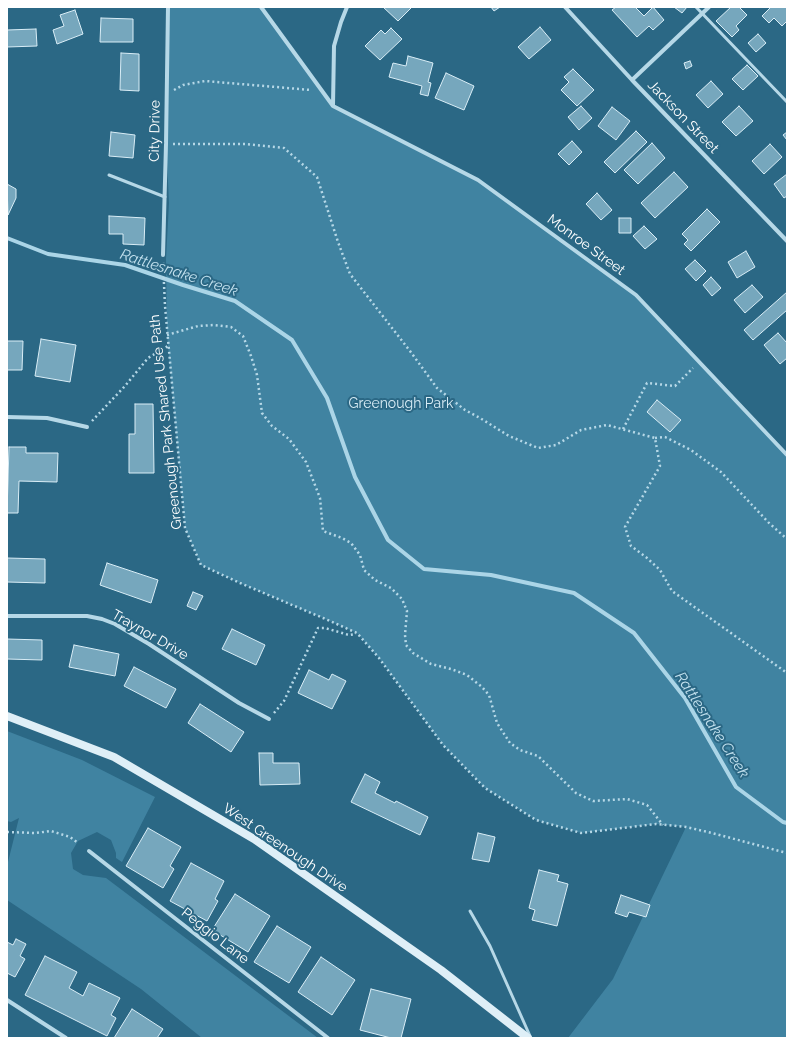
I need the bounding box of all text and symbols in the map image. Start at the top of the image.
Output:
street label: Jackson Street [644,77,722,157]
street label: City Drive [146,100,164,162]
street label: Monroe Street [544,211,628,279]
water label: Rattlesnake Creek [118,245,240,301]
street label: Greenough Park Shared Use Path [146,314,186,530]
park label: Greenough Park [349,396,453,412]
street label: Traynor Drive [109,606,191,664]
water label: Rattlesnake Creek [671,669,753,781]
street label: West Greenough Drive [219,800,351,896]
street label: Peggio Lane [178,904,252,968]

